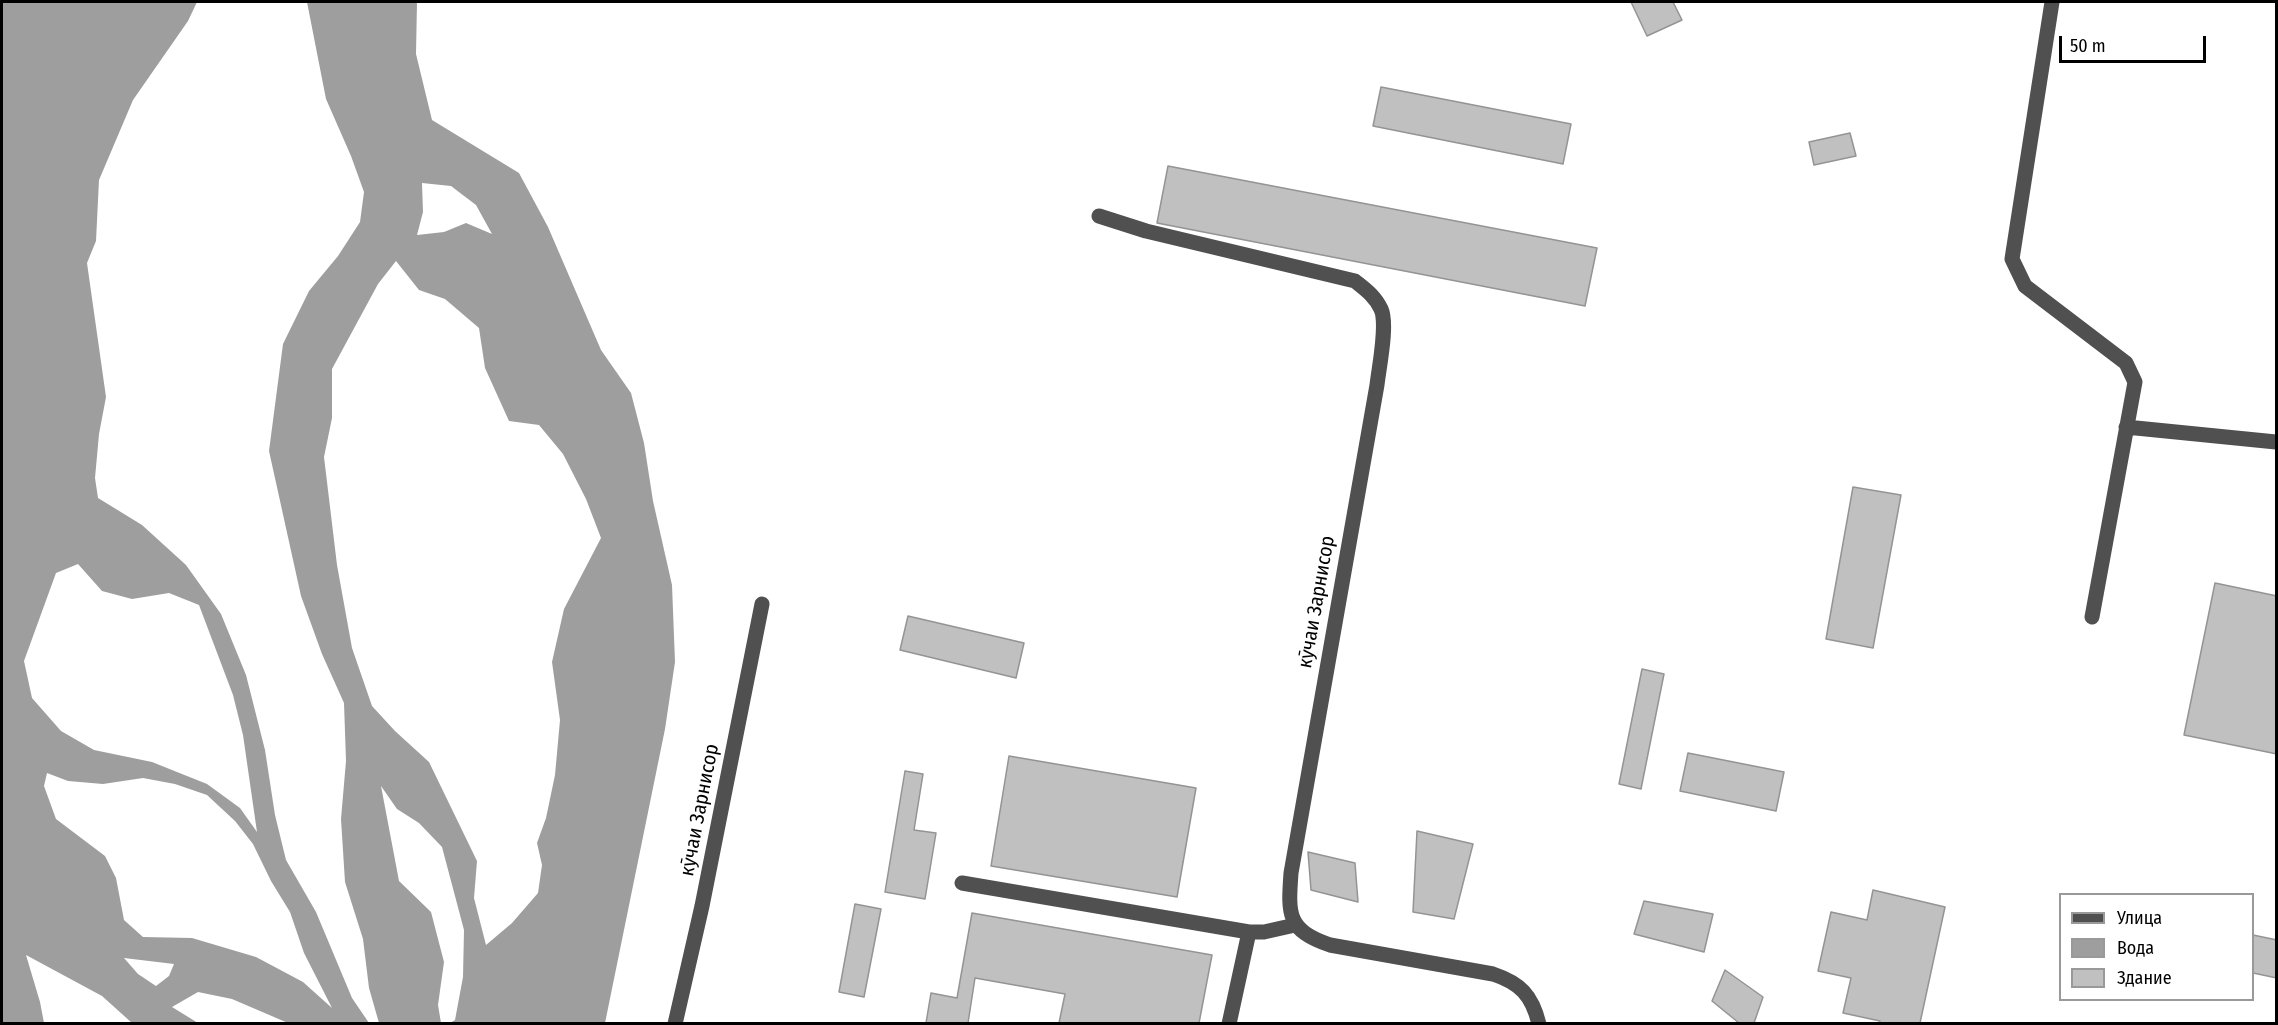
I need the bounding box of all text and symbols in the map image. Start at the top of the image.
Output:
scale bar [2062,24,2209,62]
text: 50 m [2070,35,2106,57]
street label: кӯчаи Зарнисор [1294,534,1340,670]
street label: кӯчаи Зарнисор [675,742,725,878]
legend [2059,893,2254,1001]
text: Улица [2117,907,2162,929]
text: Вода [2117,937,2154,959]
text: Здание [2117,967,2172,989]

